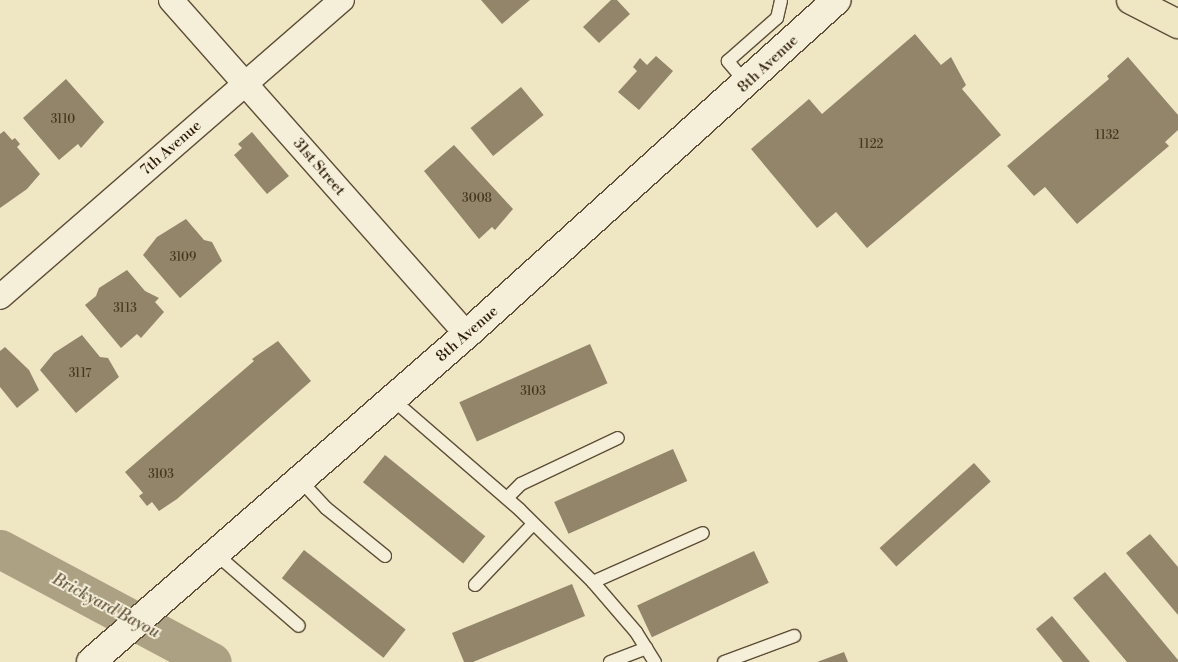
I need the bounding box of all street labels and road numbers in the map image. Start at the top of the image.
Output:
street label: 8th Avenue [734,31,802,97]
street label: 7th Avenue [137,117,205,179]
street label: 31st Street [289,135,349,199]
street label: 8th Avenue [432,302,502,366]

